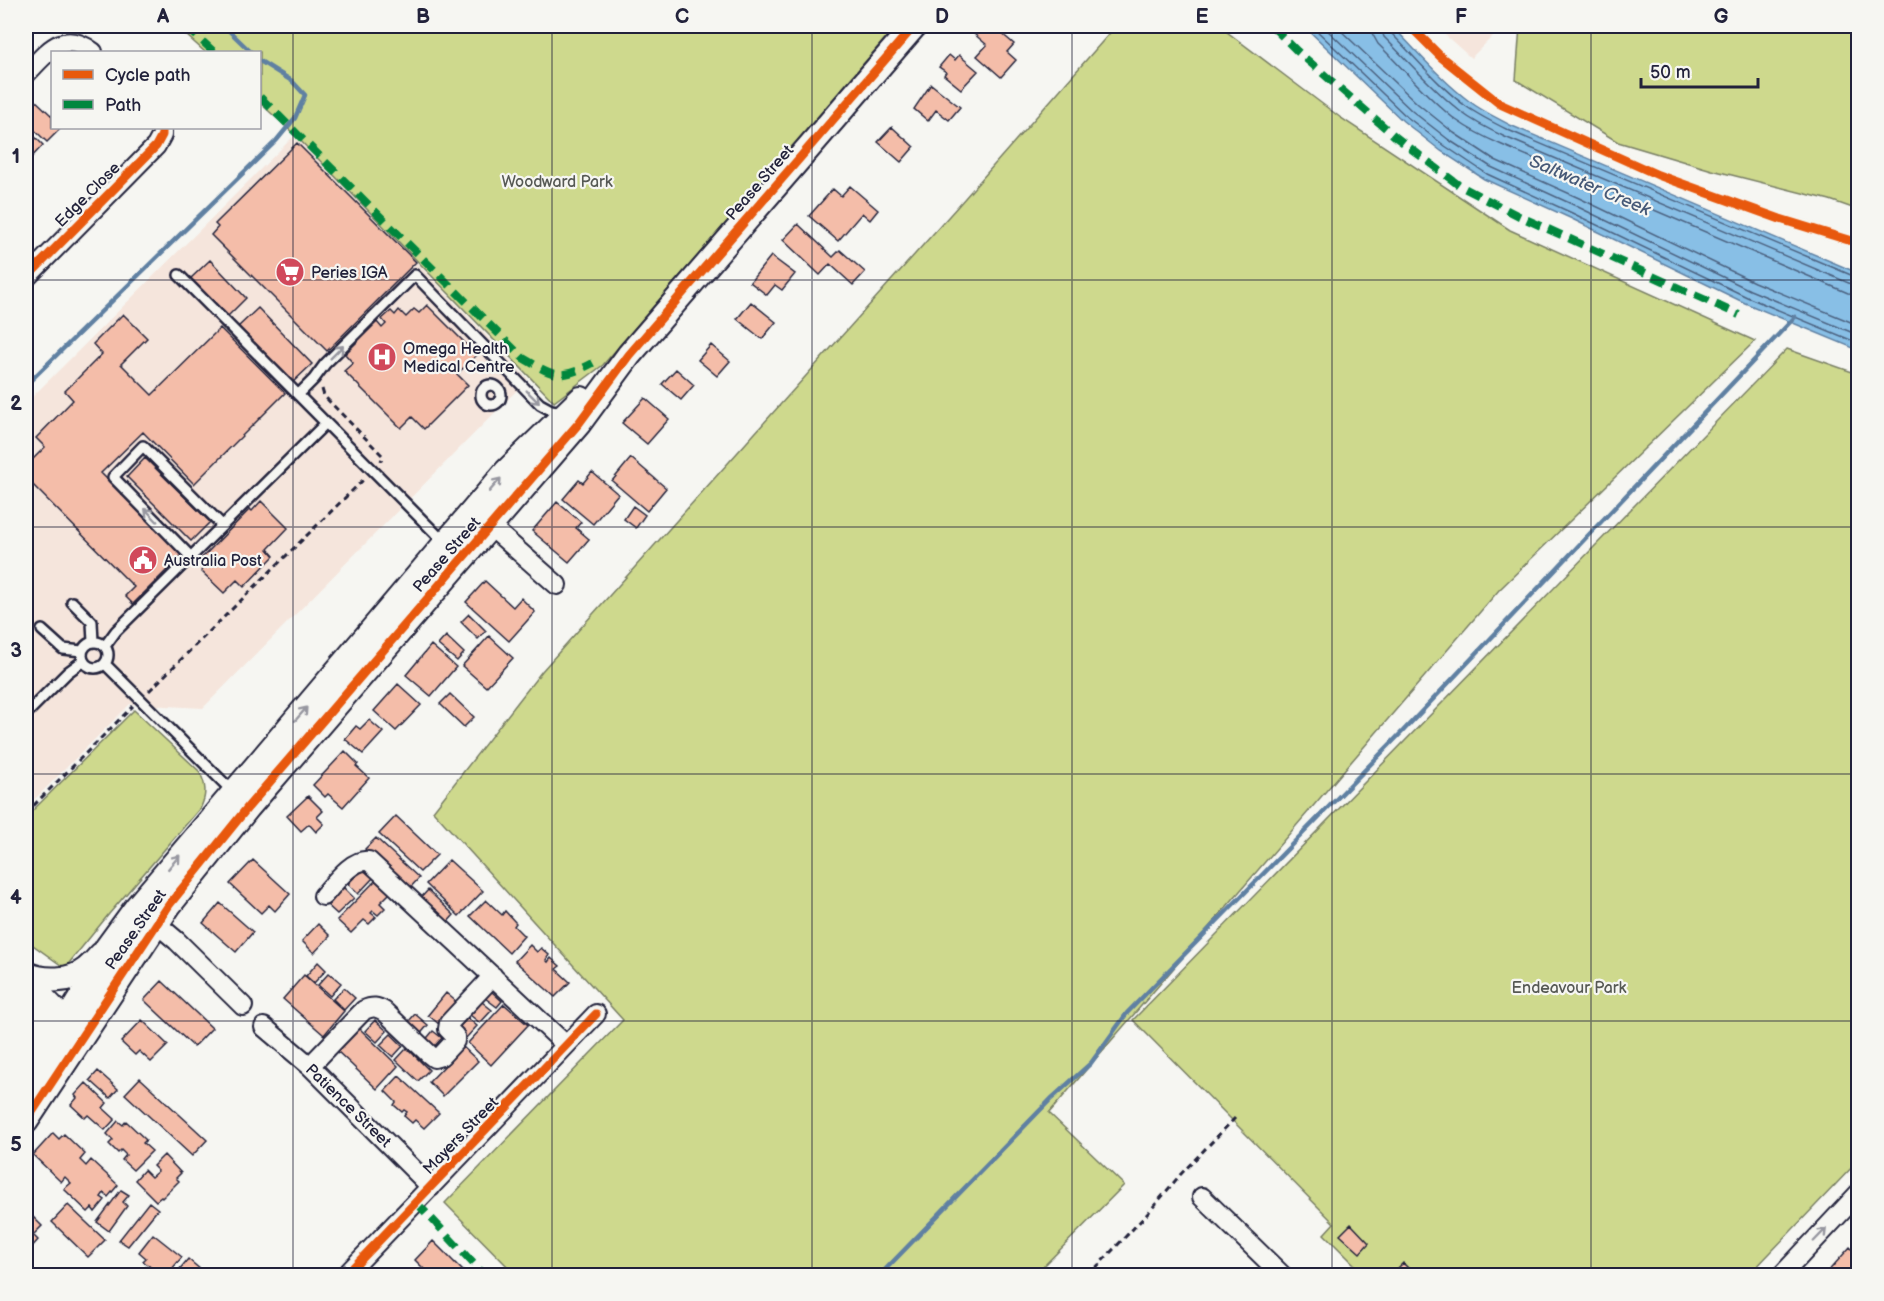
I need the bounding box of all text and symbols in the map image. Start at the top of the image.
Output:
text: A [156,5,170,29]
text: B [416,5,430,29]
text: C [675,5,689,29]
text: D [935,5,949,29]
text: E [1196,5,1209,29]
text: F [1455,5,1467,29]
text: G [1714,5,1729,29]
legend [51,51,261,129]
scale bar [1641,51,1758,89]
text: 50 m [1650,62,1691,83]
text: Cycle path [105,65,191,86]
text: Path [105,95,141,116]
street label: Pease Street [722,141,798,224]
text: 1 [12,145,20,169]
water label: Saltwater Creek [1526,150,1655,221]
street label: Edge Close [52,158,125,232]
park label: Woodward Park [501,173,613,192]
supermarket icon: Peries IGA [274,256,306,288]
place label: Peries IGA [311,264,388,283]
place label: Omega Health Medical Centre [403,340,515,377]
hospital icon: Omega Health Medical Centre [366,341,398,373]
one-way arrow [330,345,345,359]
one-way arrow [525,390,540,404]
text: 2 [10,392,22,416]
one-way arrow [488,478,502,493]
one-way arrow [143,508,158,523]
street label: Pease Street [409,513,485,596]
public building icon: Australia Post [127,544,159,576]
place label: Australia Post [164,552,262,571]
text: 3 [10,639,22,663]
one-way arrow [294,707,308,722]
one-way arrow [168,854,181,870]
text: 4 [10,886,22,910]
street label: Pease Street [102,886,171,974]
park label: Endeavour Park [1512,979,1627,998]
street label: Patience Street [301,1060,395,1152]
street label: Mayers Street [419,1093,503,1179]
text: 5 [10,1133,22,1157]
one-way arrow [1812,1227,1827,1242]

